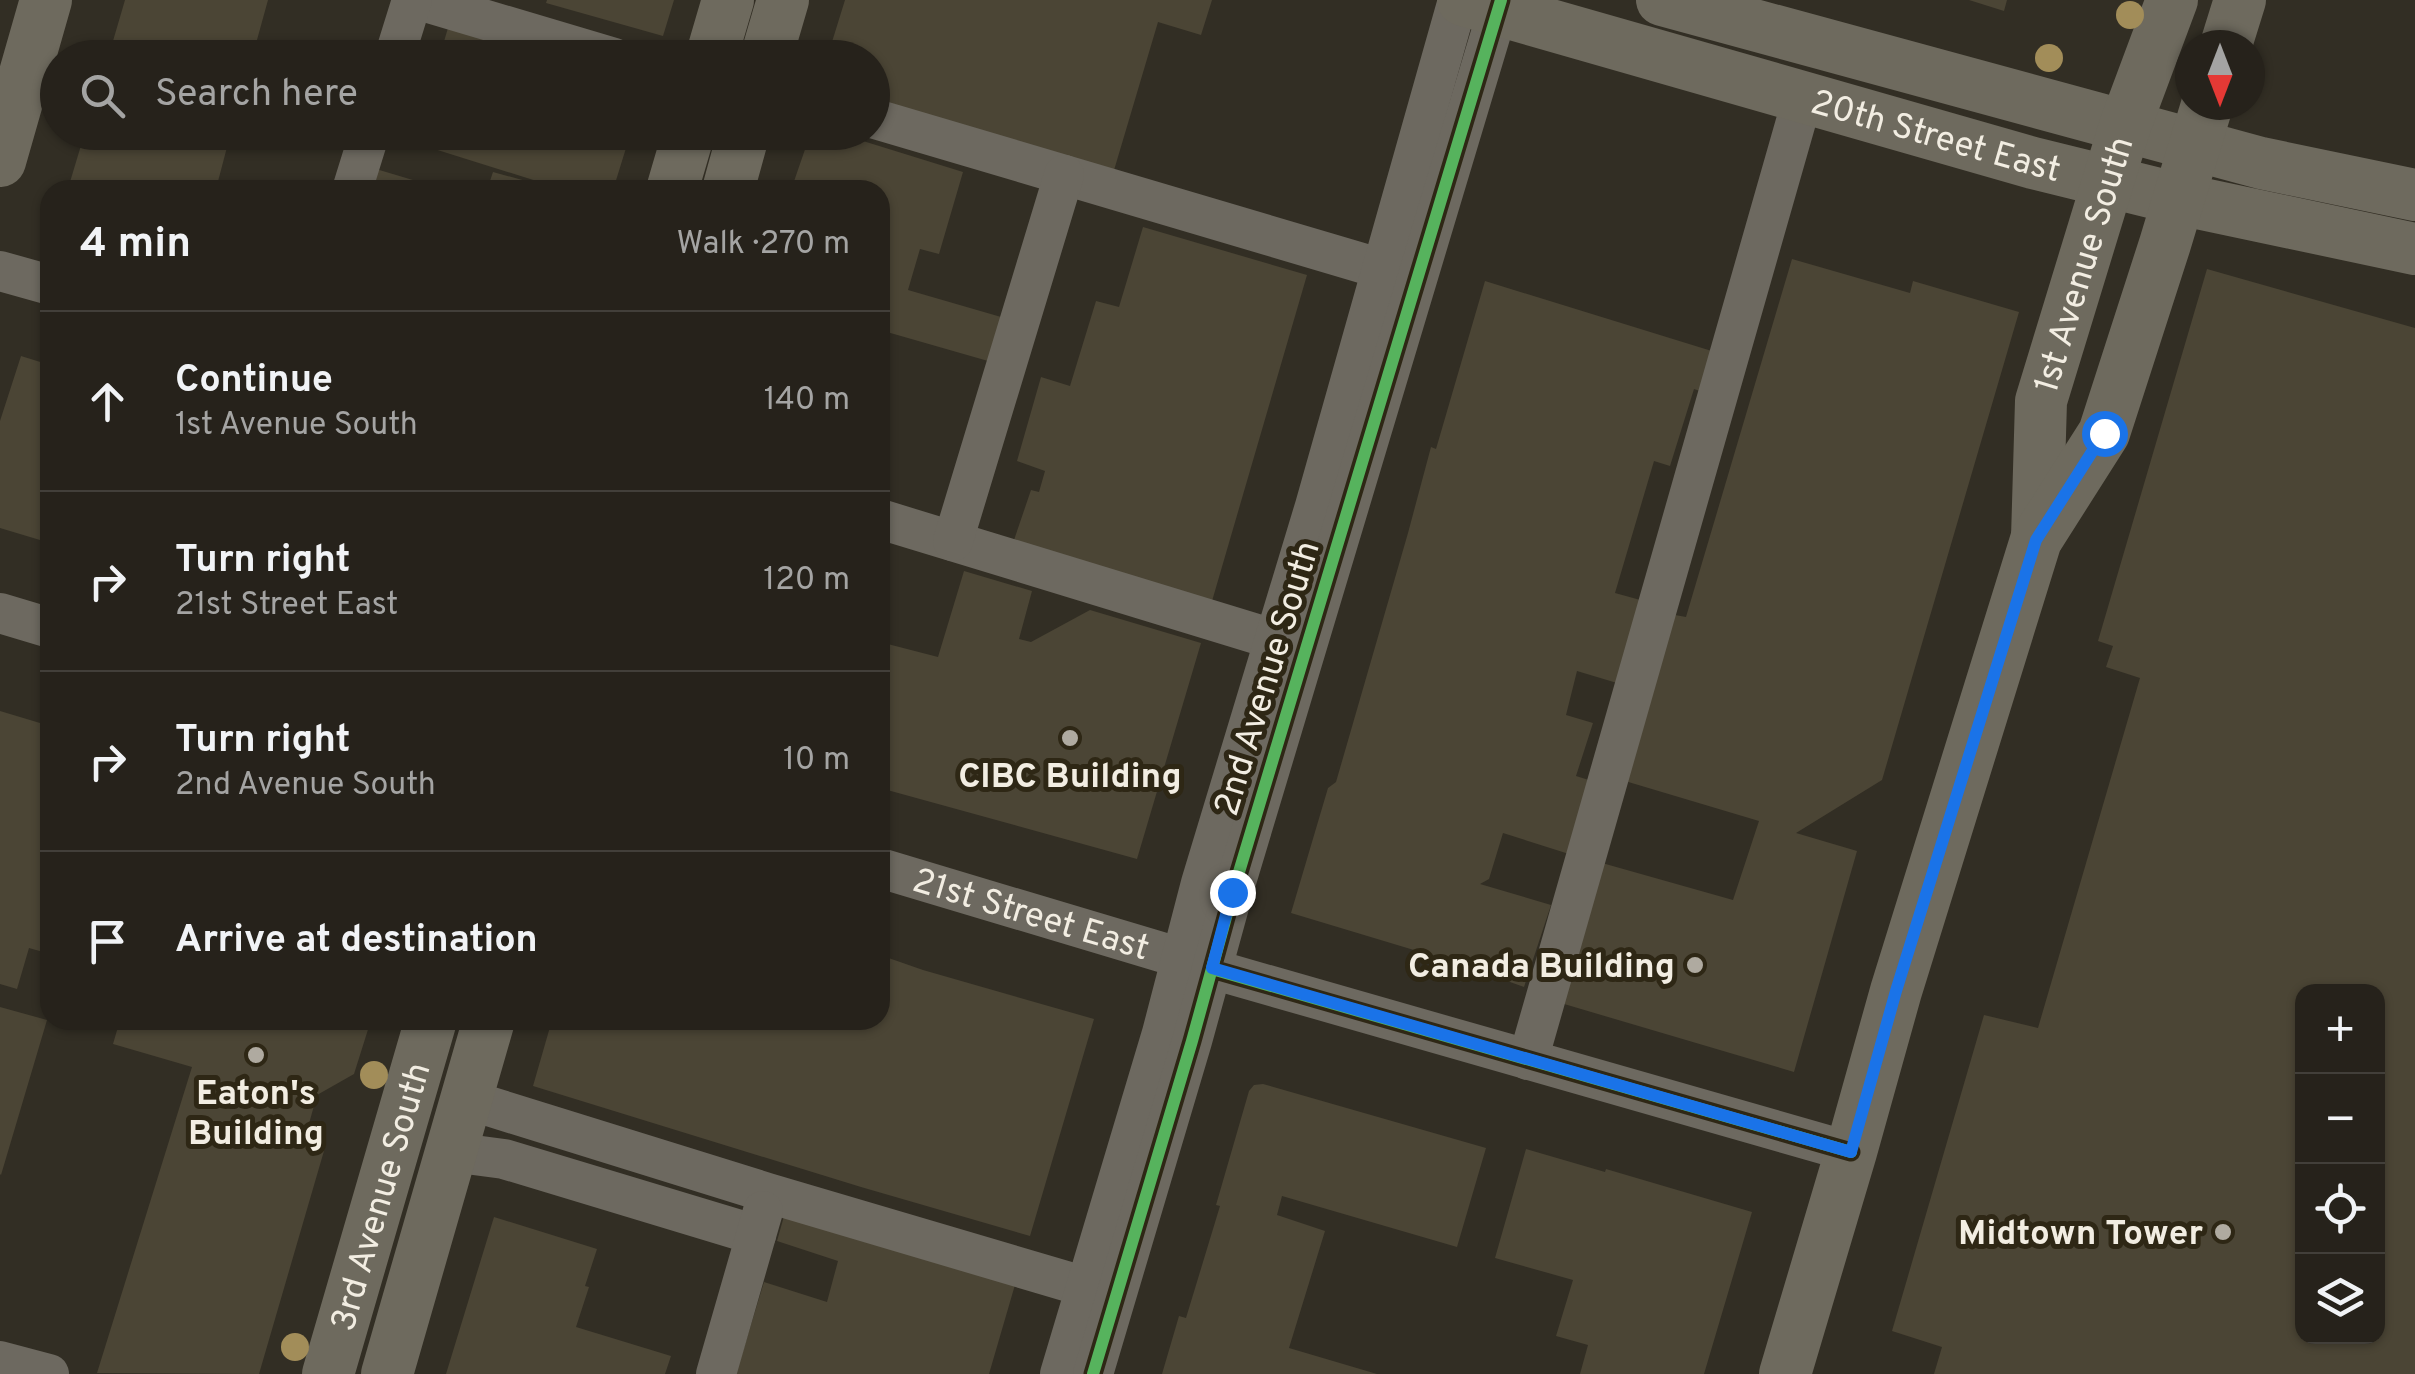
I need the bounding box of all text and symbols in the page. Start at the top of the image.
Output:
north arrow [2175,30,2265,120]
search box [40,40,890,150]
icon: search [75,68,130,123]
text: Search here [155,71,358,120]
street label: 20th Street East [1805,82,2065,194]
street label: 1st Avenue South [2026,132,2145,399]
text: 4 min [80,219,191,272]
text: Walk · 270 m [676,225,850,265]
text: Continue [175,357,333,406]
icon: ahead [80,374,135,429]
text: 140 m [764,381,850,421]
text: 1st Avenue South [175,406,418,446]
route start [2082,411,2128,457]
street label: 2nd Avenue South [1206,536,1332,822]
text: Turn right [175,537,350,586]
icon: right [80,554,135,609]
text: 120 m [763,561,850,601]
text: 21st Street East [175,586,398,626]
text: Turn right [175,717,350,766]
marker: CIBC Building [1059,727,1081,749]
icon: right [80,734,135,789]
text: 10 m [783,741,850,781]
place label: CIBC Building [958,756,1182,800]
text: 2nd Avenue South [175,766,436,806]
street label: 21st Street East [907,860,1154,972]
route end [1210,870,1256,916]
icon: arrive [80,914,135,969]
text: Arrive at destination [175,917,538,966]
place label: Canada Building [1408,946,1675,990]
marker: Canada Building [1684,954,1706,976]
map controls [2295,984,2385,1344]
button: + [2295,984,2385,1074]
marker: Eaton's Building [245,1044,267,1066]
street label: 3rd Avenue South [323,1058,442,1337]
place label: Eaton's Building [188,1073,324,1157]
button: − [2295,1074,2385,1164]
button: locate [2295,1164,2385,1254]
place label: Midtown Tower [1958,1213,2203,1257]
marker: Midtown Tower [2212,1221,2234,1243]
button: layers [2295,1254,2385,1344]

